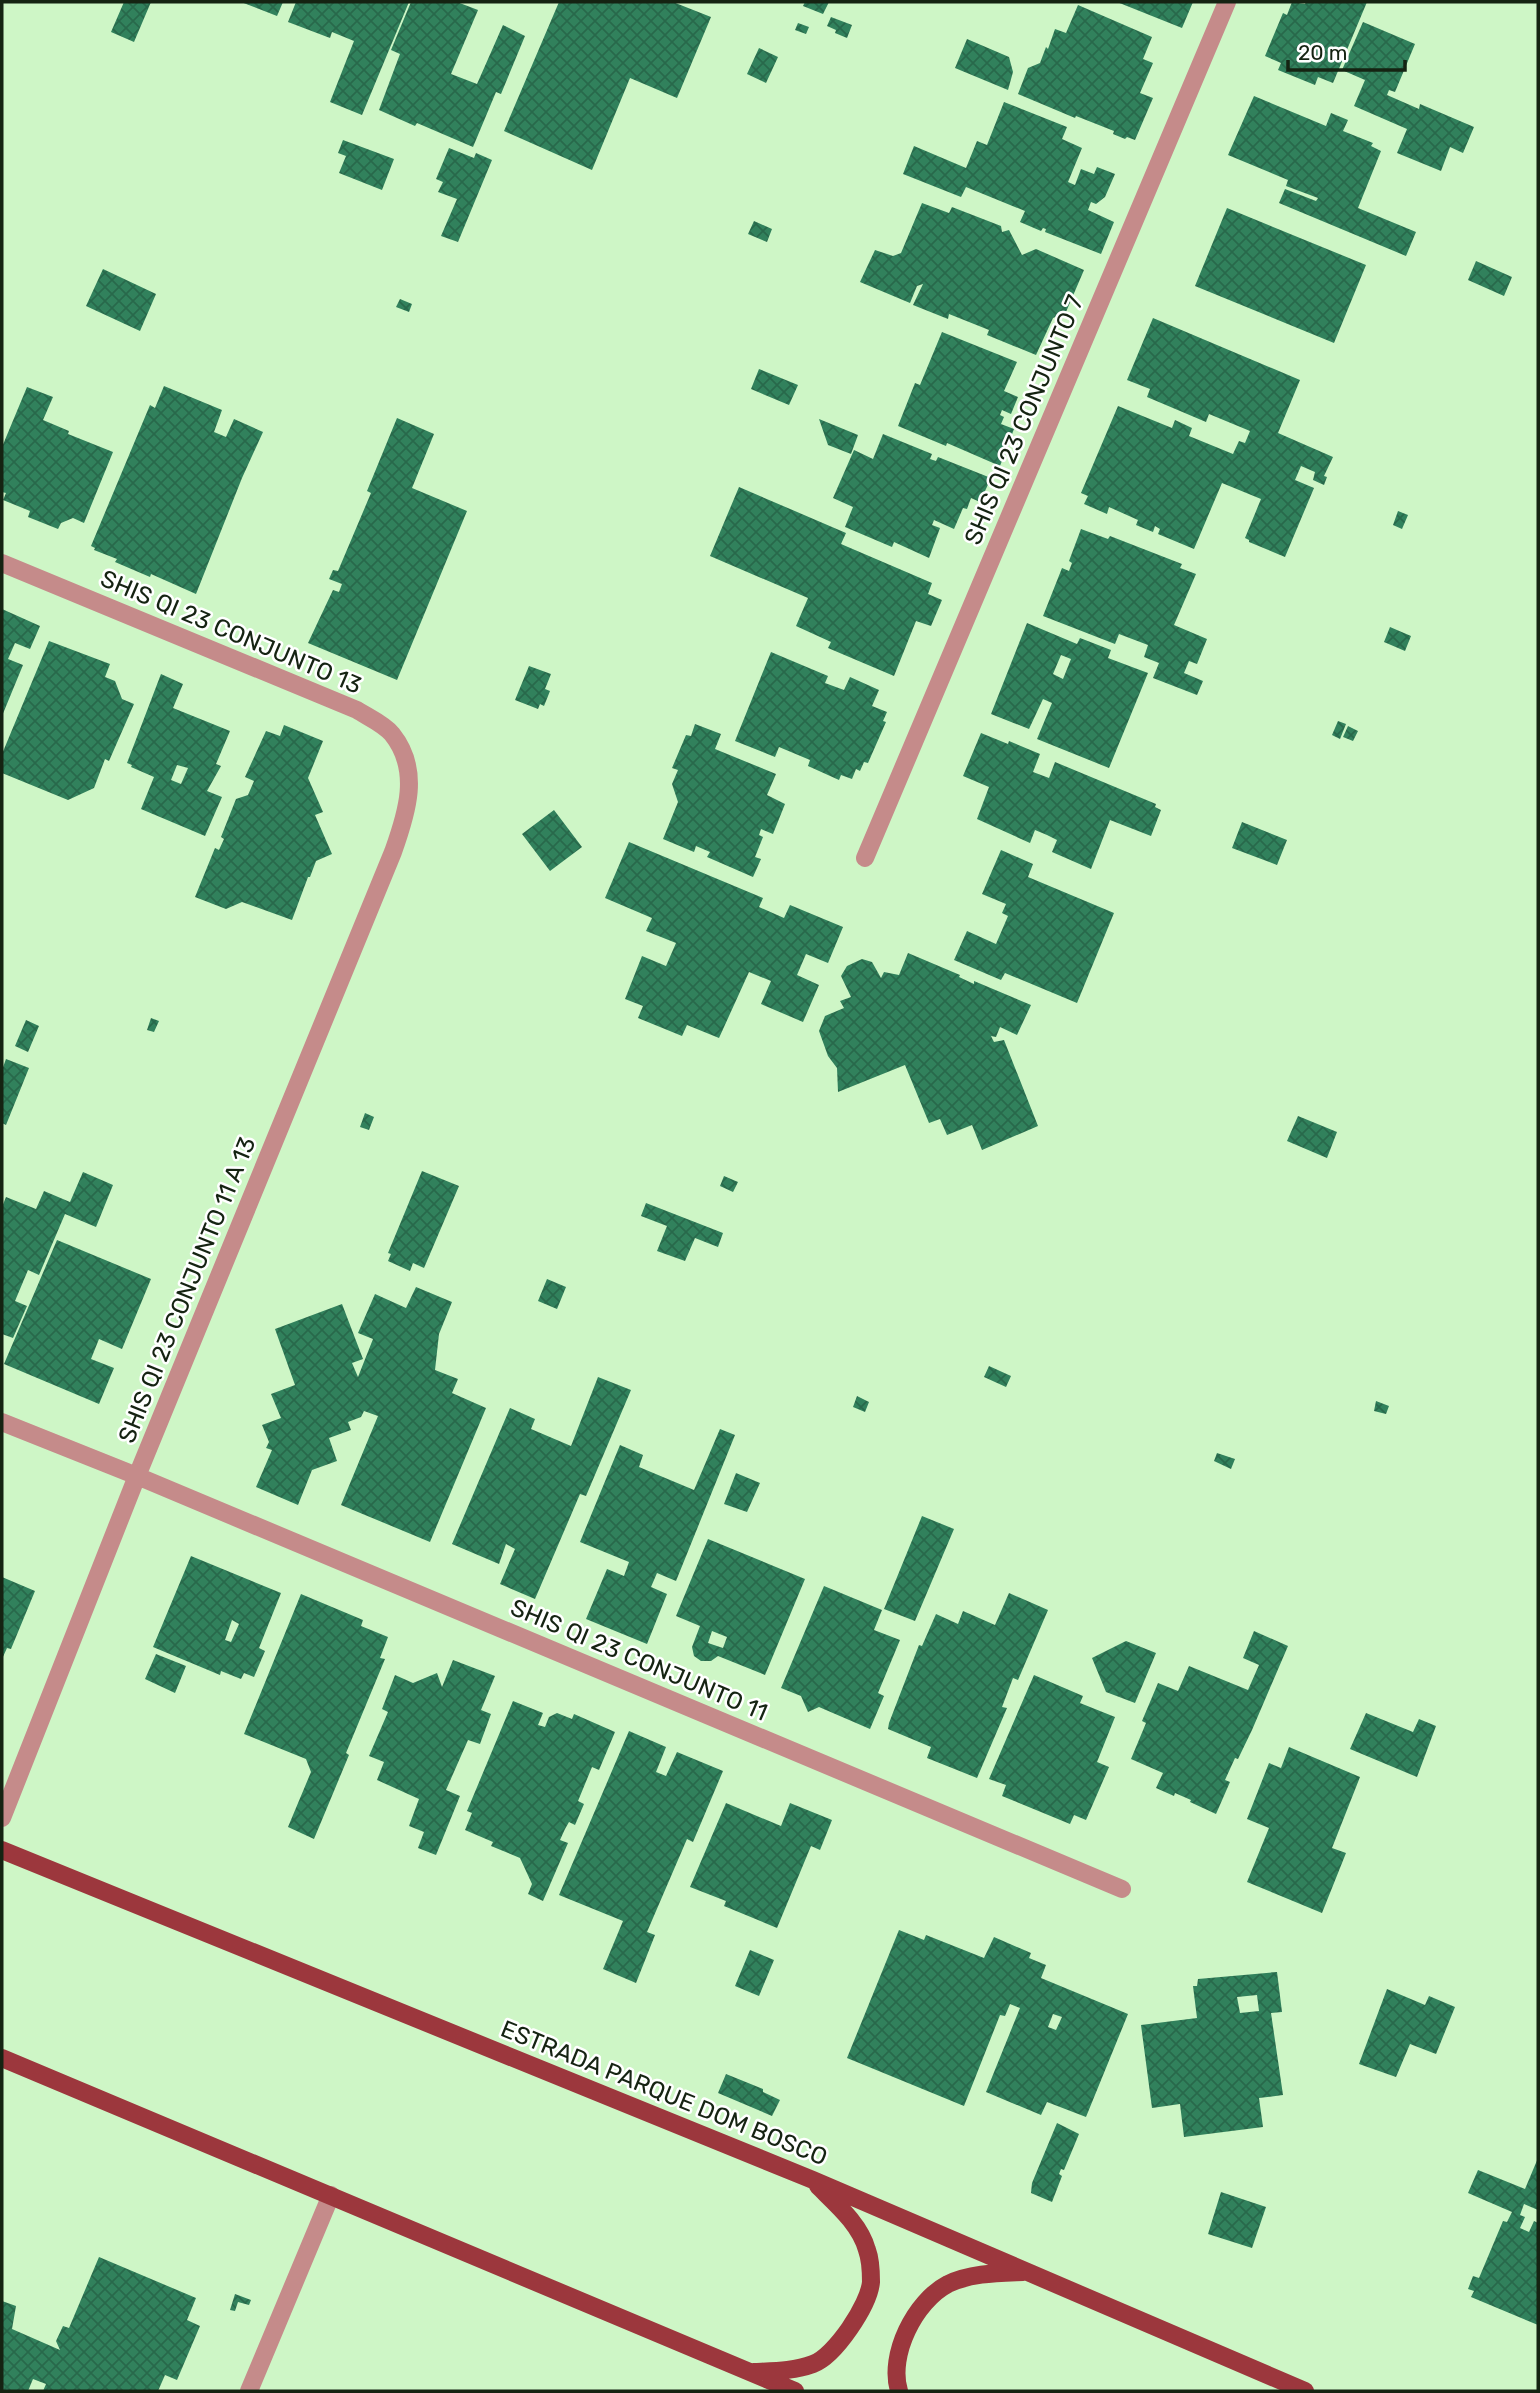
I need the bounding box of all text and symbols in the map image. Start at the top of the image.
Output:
scale bar [1288,28,1405,72]
text: 20 m [1298,40,1347,65]
street label: SHIS QI 23 CONJUNTO 7 [959,291,1089,549]
street label: SHIS QI 23 CONJUNTO 13 [96,564,366,700]
street label: SHIS QI 23 CONJUNTO 11 A 13 [113,1133,261,1447]
street label: SHIS QI 23 CONJUNTO 11 [506,1593,772,1727]
street label: ESTRADA PARQUE DOM BOSCO [497,2015,831,2171]

